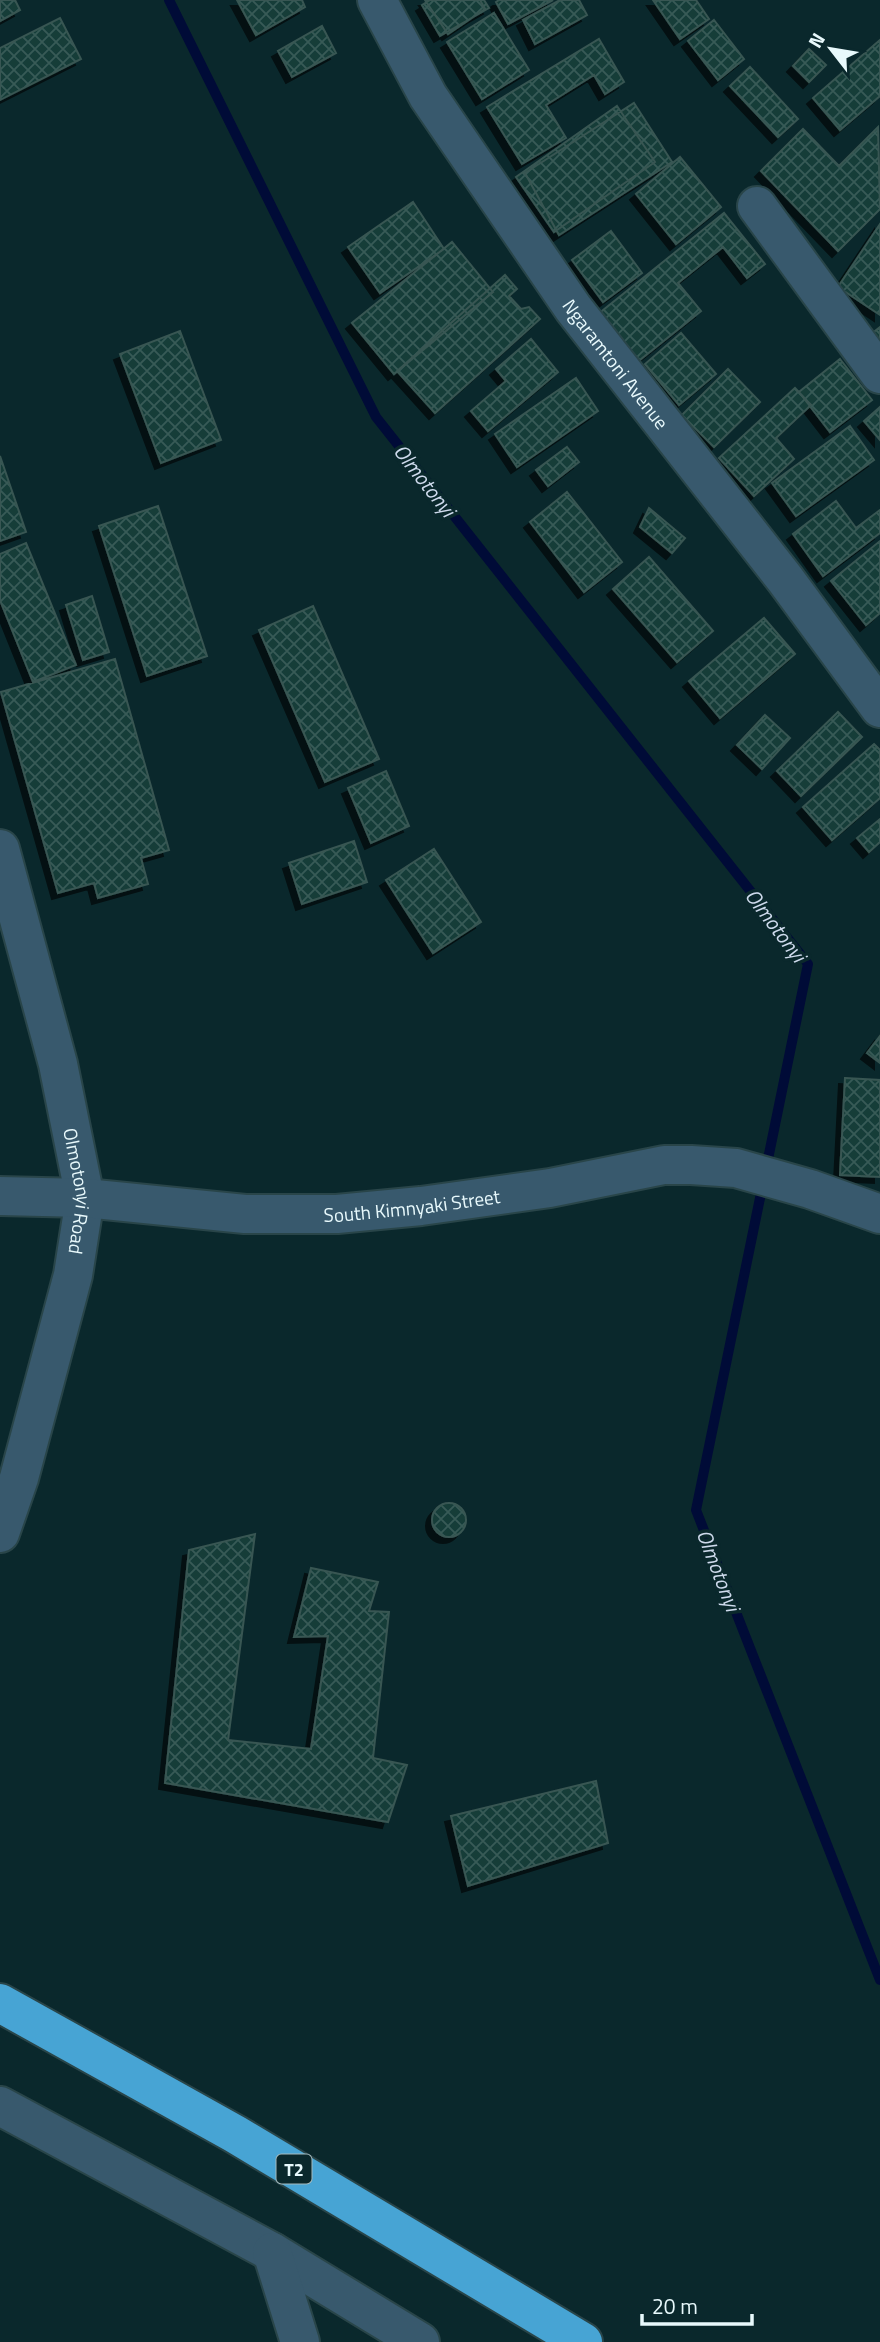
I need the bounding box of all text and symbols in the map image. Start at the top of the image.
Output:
north arrow [796,14,866,84]
text: N [800,27,832,53]
street label: Ngaramtoni Avenue [556,292,677,435]
water label: Olmotonyi [386,436,466,526]
water label: Olmotonyi [738,881,816,971]
street label: Olmotonyi Road [57,1125,100,1256]
street label: South Kimnyaki Street [323,1181,502,1229]
water label: Olmotonyi [689,1524,750,1618]
road number: T2 [276,2154,312,2183]
scale bar [642,2282,752,2326]
text: 20 m [652,2290,698,2322]

